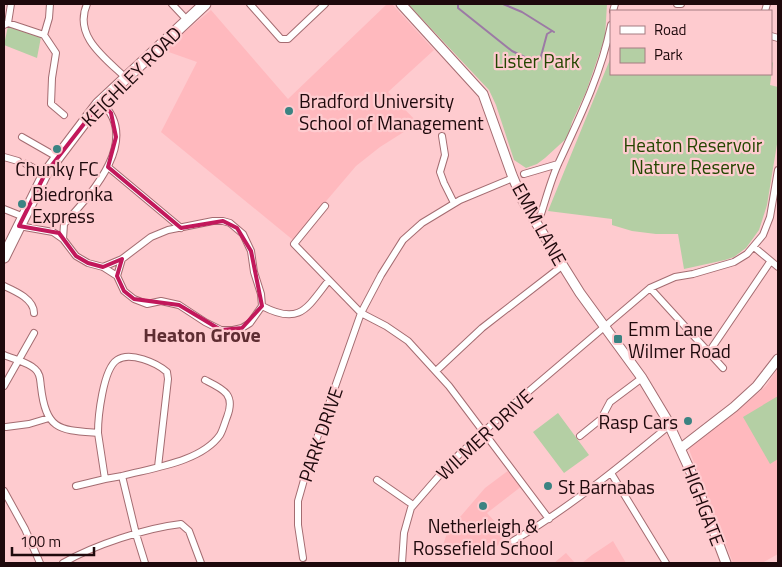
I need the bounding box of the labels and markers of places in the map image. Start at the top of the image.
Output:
place label: Bradford University School of Management [299,86,484,137]
marker: Bradford University School of Management [283,105,295,117]
marker: Chunky FC [51,143,63,155]
place label: Chunky FC [15,154,99,183]
place label: Biedronka Express [32,179,113,230]
marker: Biedronka Express [16,198,28,210]
place label: Emm Lane Wilmer Road [628,314,731,365]
marker: Emm Lane Wilmer Road [612,333,624,345]
place label: Rasp Cars [598,407,678,436]
marker: Rasp Cars [682,415,694,427]
place label: St Barnabas [558,472,655,501]
marker: St Barnabas [542,480,554,492]
marker: Netherleigh & Rossefield School [477,500,489,512]
place label: Netherleigh & Rossefield School [413,511,553,562]

